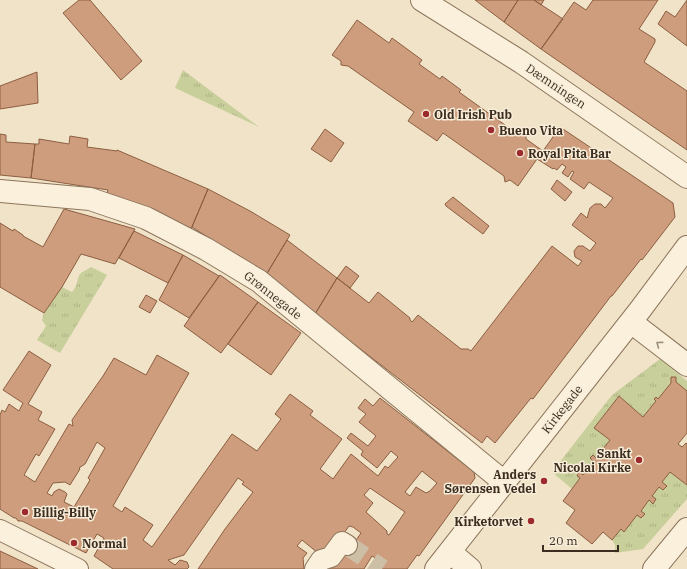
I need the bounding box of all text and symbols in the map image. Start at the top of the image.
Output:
street label: Dæmningen [523,60,589,112]
place label: Old Irish Pub [434,107,513,122]
marker: Old Irish Pub [421,109,431,119]
place label: Bueno Vita [499,123,563,138]
marker: Bueno Vita [486,125,496,135]
place label: Royal Pita Bar [528,146,611,161]
marker: Royal Pita Bar [515,148,525,158]
street label: Grønnegade [241,268,305,322]
one-way arrow [656,341,663,348]
street label: Kirkegade [538,382,586,436]
place label: Sankt Nicolai Kirke [553,446,632,475]
marker: Sankt Nicolai Kirke [634,455,644,465]
place label: Anders Sørensen Vedel [445,467,536,496]
marker: Anders Sørensen Vedel [539,476,549,486]
place label: Billig-Billy [33,505,96,520]
marker: Billig-Billy [20,507,30,517]
place label: Kirketorvet [454,514,524,529]
marker: Kirketorvet [526,516,536,526]
scale bar [543,527,618,553]
text: 20 m [549,533,578,548]
place label: Normal [82,536,127,551]
marker: Normal [69,538,79,548]

